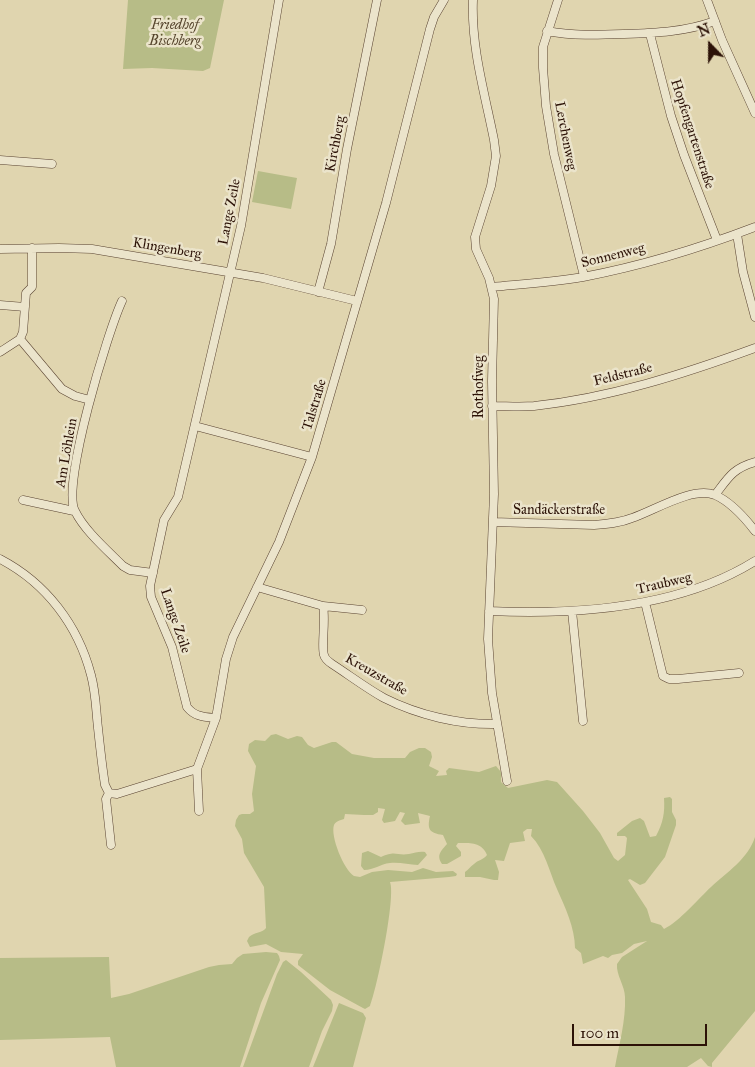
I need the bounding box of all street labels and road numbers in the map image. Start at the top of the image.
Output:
street label: Hopfengartenstraße [666,77,718,191]
street label: Lerchenweg [550,100,580,172]
street label: Kirchberg [322,114,350,174]
street label: Lange Zeile [215,177,245,247]
street label: Klingenberg [131,235,203,263]
street label: Sonnenweg [579,240,647,272]
street label: Rothofweg [472,356,488,418]
street label: Feldstraße [592,360,654,390]
street label: Talstraße [299,377,331,433]
street label: Am Löhlein [53,417,81,489]
street label: Sandäckerstraße [513,503,605,519]
street label: Traubweg [635,570,693,598]
street label: Lange Zeile [156,587,194,655]
street label: Kreuzstraße [342,650,410,700]

